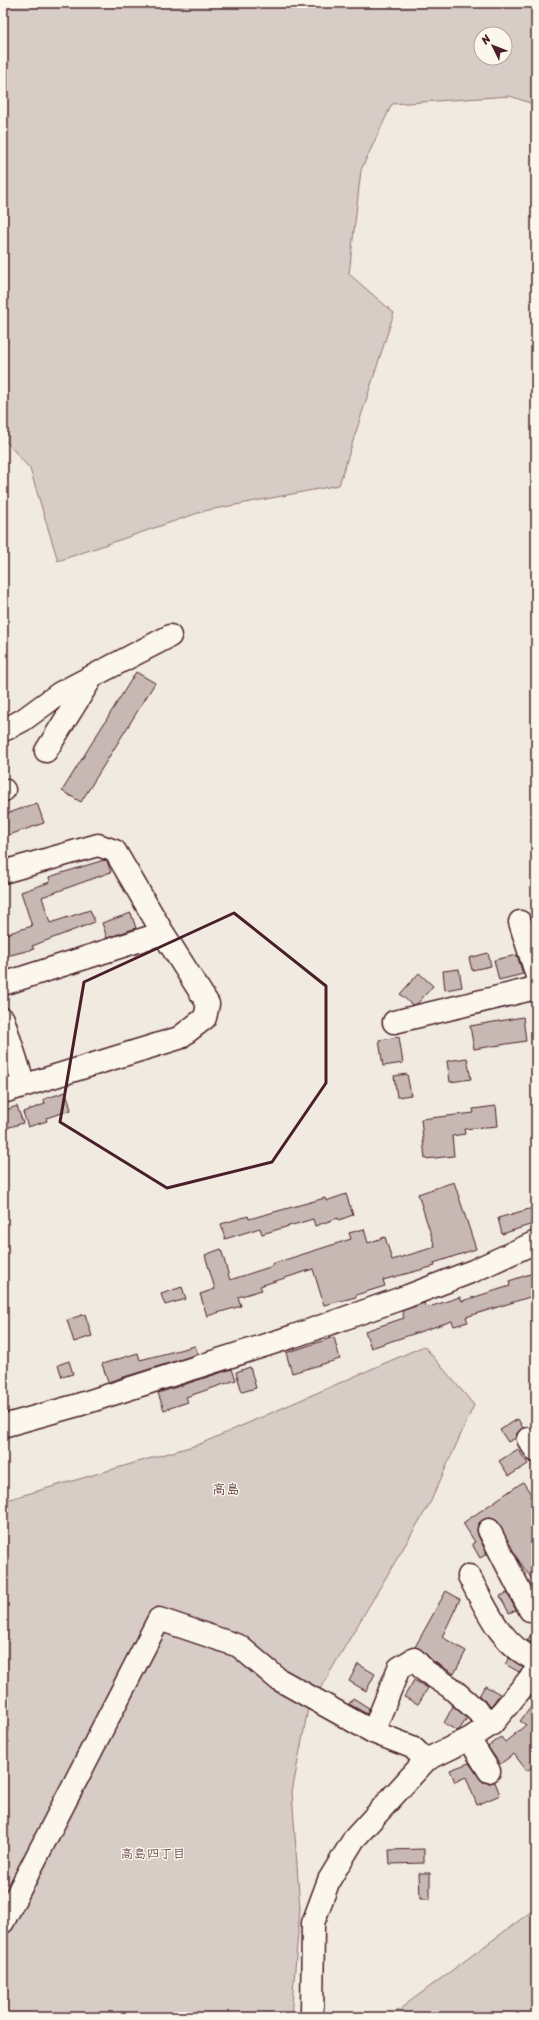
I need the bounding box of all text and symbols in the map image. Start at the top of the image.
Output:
north arrow [473,26,513,66]
text: N [476,30,496,50]
district label: 高島 [212,1477,240,1502]
district label: 高島四丁目 [120,1842,186,1865]

